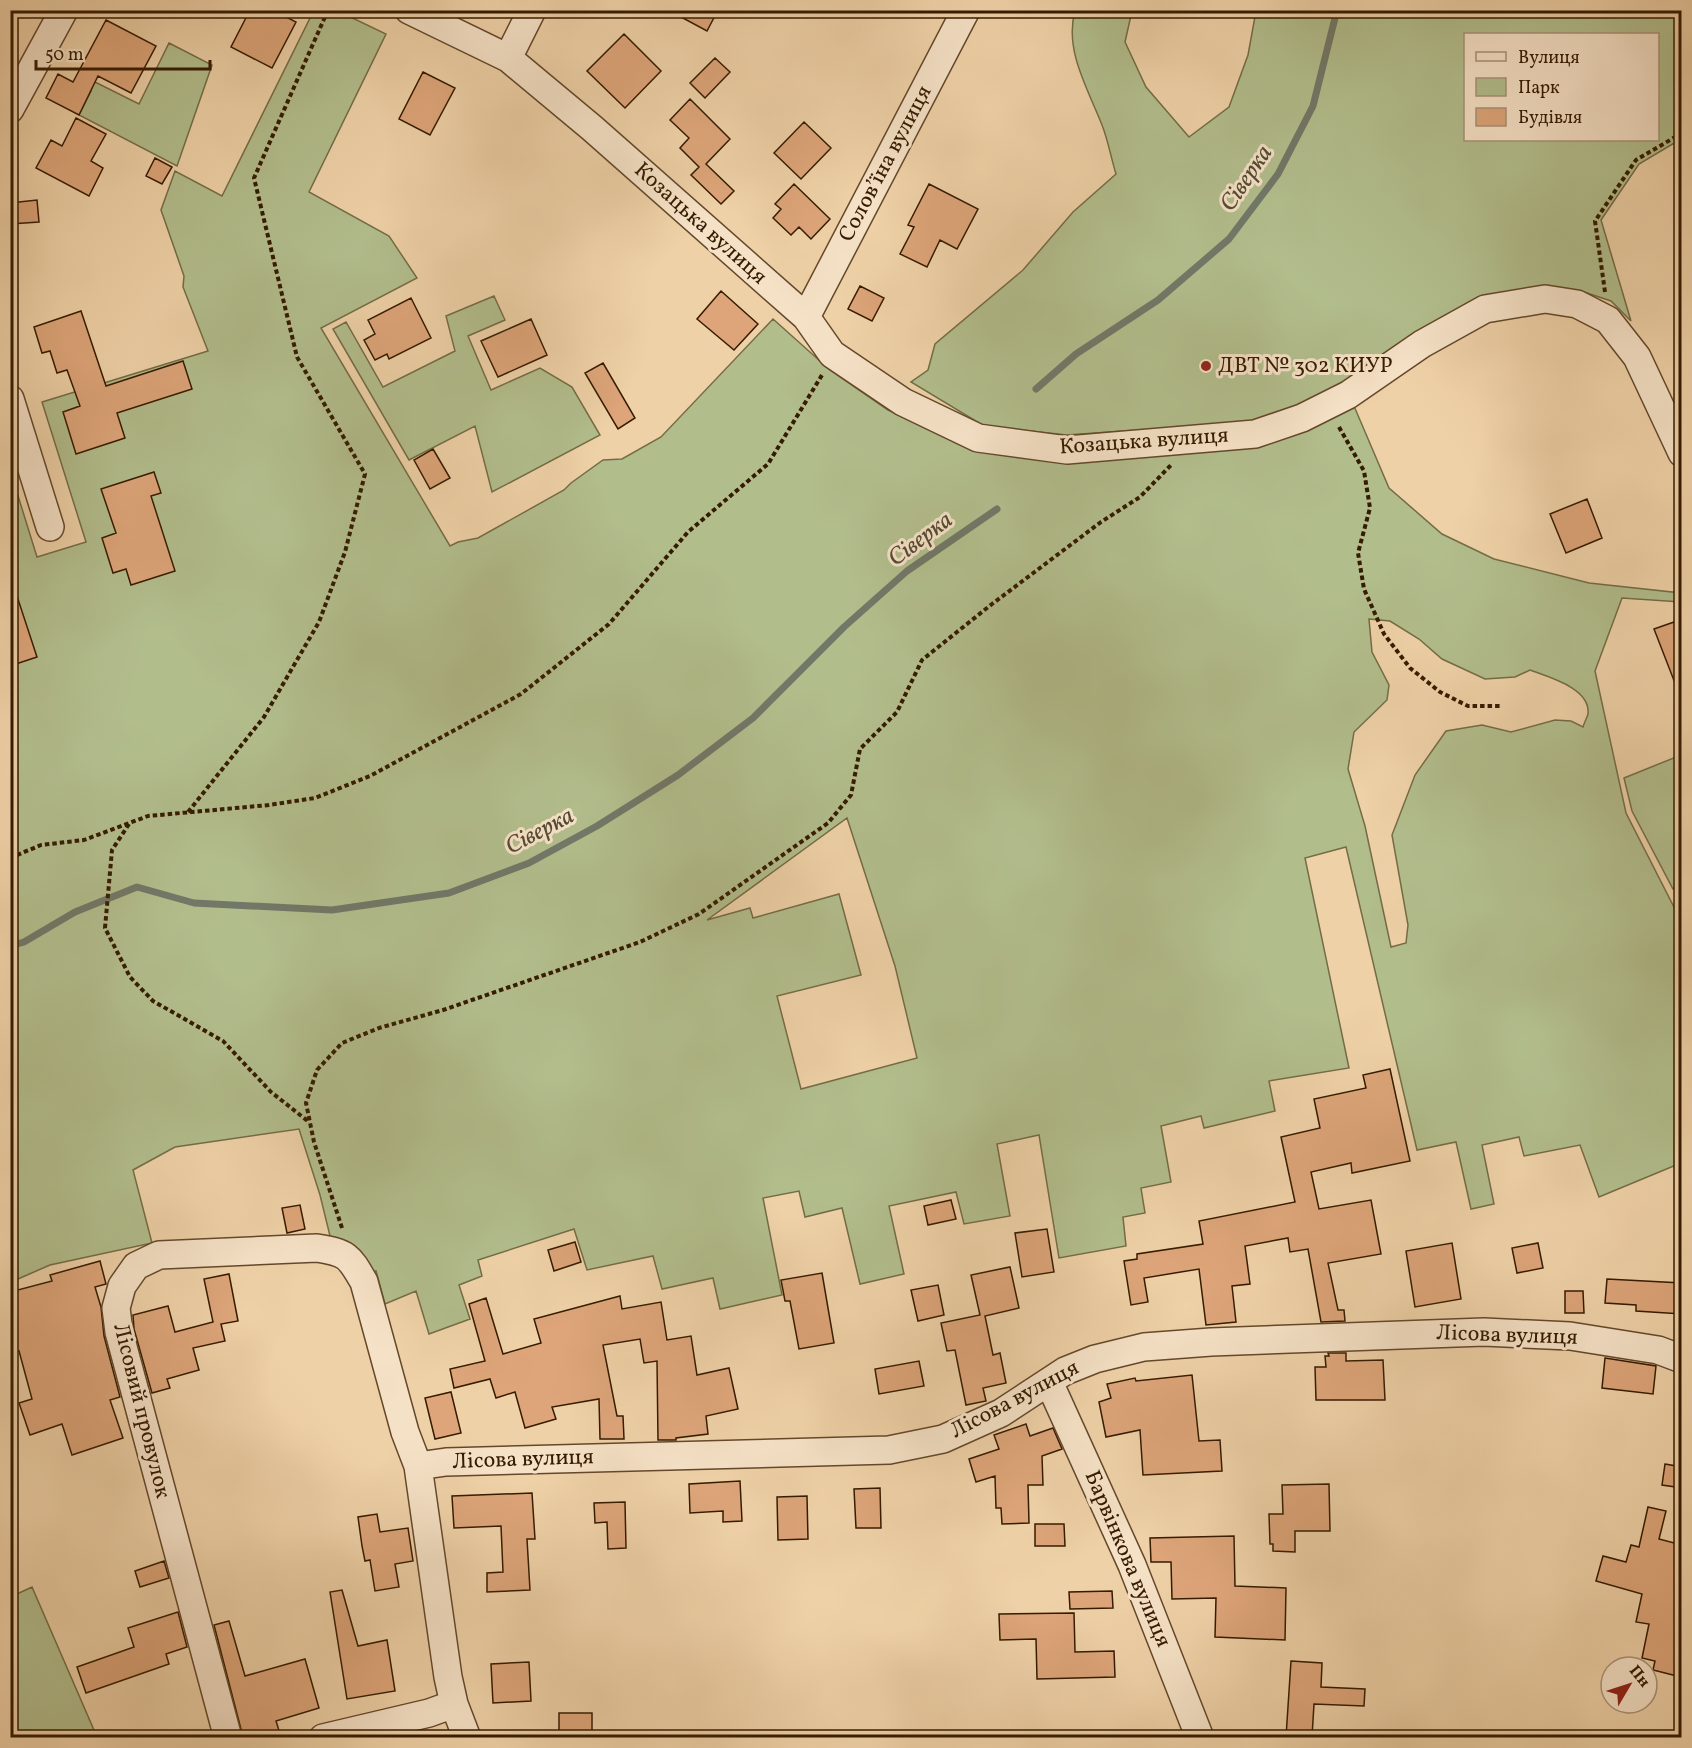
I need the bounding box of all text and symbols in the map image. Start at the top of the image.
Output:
scale bar [36,33,210,71]
legend [1464,33,1659,141]
text: 50 m [45,43,84,68]
text: Вулиця [1518,46,1580,71]
text: Парк [1518,76,1560,101]
street label: Соловʼїна вулиця [832,80,940,248]
text: Будівля [1518,106,1582,131]
water label: Сіверка [1212,139,1282,219]
street label: Козацька вулиця [627,156,773,292]
place label: ДВТ № 302 КИУР [1218,351,1393,382]
marker: ДВТ № 302 КИУР [1199,359,1213,373]
street label: Козацька вулиця [1058,421,1230,463]
water label: Сіверка [881,504,961,576]
water label: Сіверка [500,800,580,864]
street label: Лісова вулиця [1436,1318,1578,1354]
street label: Лісовий провулок [104,1320,178,1502]
street label: Лісова вулиця [945,1353,1085,1447]
street label: Лісова вулиця [452,1442,594,1478]
street label: Барвінкова вулиця [1076,1466,1178,1652]
north arrow [1599,1655,1659,1715]
text: Пн [1623,1661,1655,1693]

